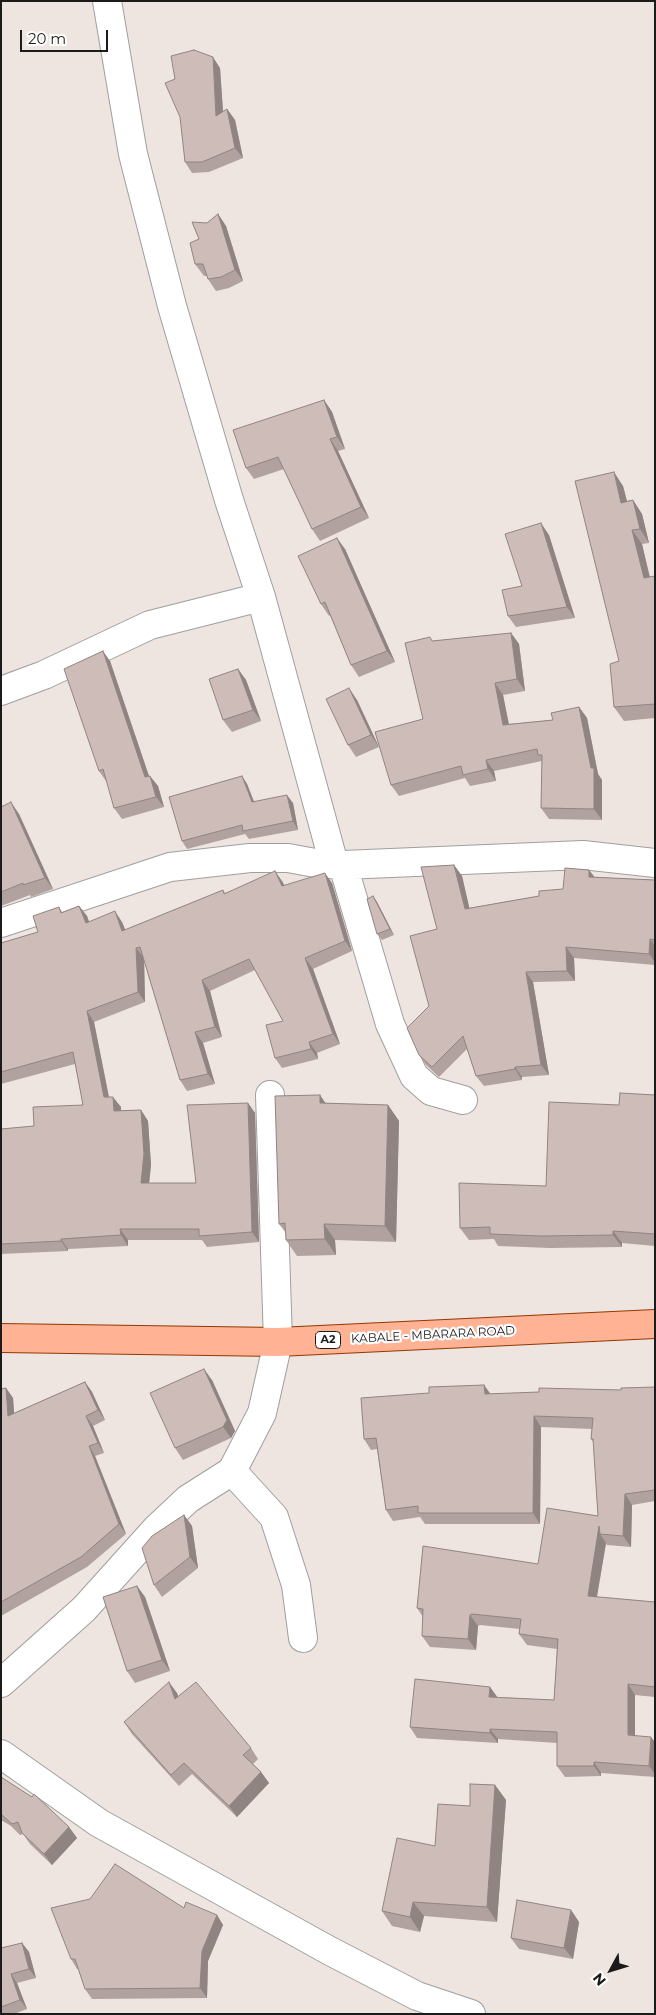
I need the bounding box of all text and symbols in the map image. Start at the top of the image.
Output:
scale bar [22,20,110,52]
text: 20 m [28,29,66,48]
street label: KABALE - MBARARA ROAD [351,1324,515,1346]
road number: A2 [316,1332,340,1348]
north arrow [586,1945,636,1995]
text: N [589,1969,610,1989]

